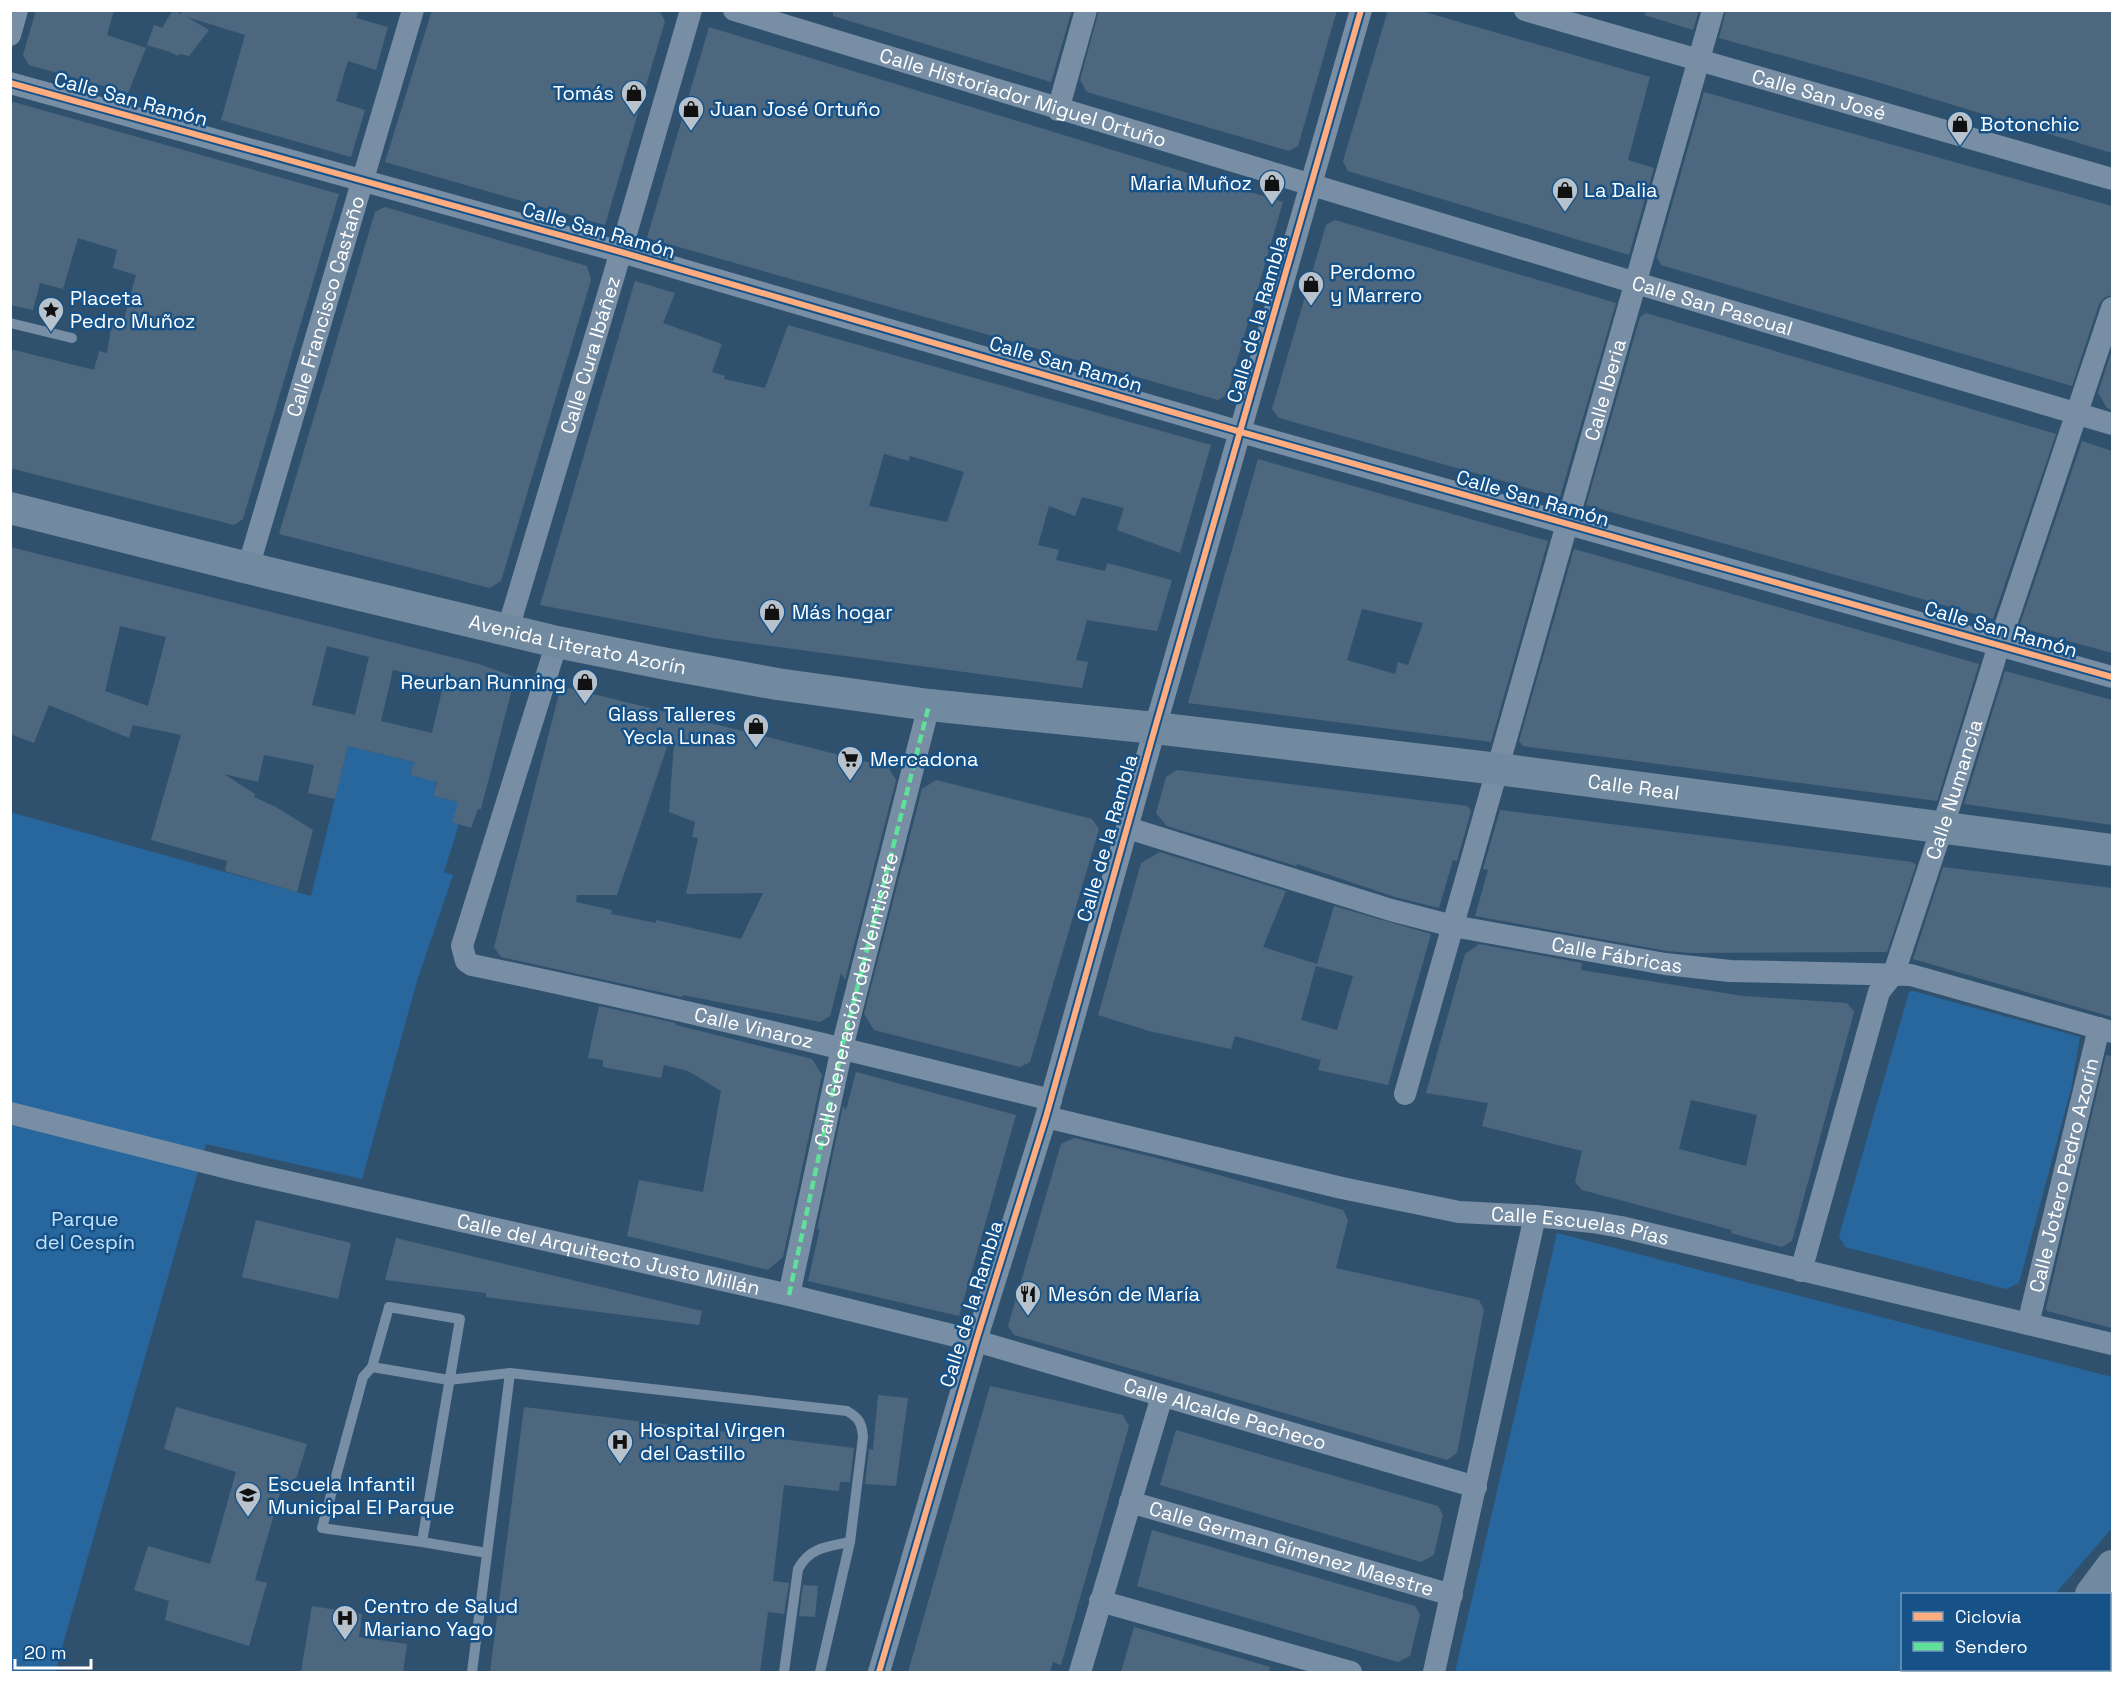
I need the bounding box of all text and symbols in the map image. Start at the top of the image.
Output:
street label: Calle Historiador Miguel Ortuño [876,42,1170,153]
street label: Calle San José [1749,63,1889,126]
street label: Calle San Ramón [51,66,211,132]
shop icon: Tomás [619,78,649,116]
place label: Tomás [553,80,614,106]
shop icon: Juan José Ortuño [676,94,706,132]
place label: Juan José Ortuño [710,96,881,122]
shop icon: Botonchic [1945,109,1975,147]
place label: Botonchic [1980,111,2080,137]
shop icon: Maria Muñoz [1257,168,1287,206]
place label: Maria Muñoz [1130,170,1252,196]
shop icon: La Dalia [1550,175,1580,213]
place label: La Dalia [1584,177,1658,203]
street label: Calle Francisco Castaño [280,192,370,420]
street label: Calle San Ramón [519,196,679,264]
street label: Calle de la Rambla [1221,232,1293,406]
place label: Perdomo y Marrero [1330,259,1422,308]
shop icon: Perdomo y Marrero [1296,269,1326,307]
street label: Calle San Pascual [1629,269,1796,342]
street label: Calle Cura Ibáñez [554,273,626,437]
place label: Placeta Pedro Muñoz [70,285,195,334]
place icon: Placeta Pedro Muñoz [36,295,66,333]
street label: Calle San Ramón [986,330,1146,398]
street label: Calle Iberia [1578,336,1632,444]
street label: Calle San Ramón [1453,464,1613,532]
street label: Calle San Ramón [1921,595,2081,663]
shop icon: Más hogar [757,597,787,635]
place label: Más hogar [792,599,893,625]
street label: Avenida Literato Azorín [466,608,688,680]
shop icon: Reurban Running [570,667,600,705]
place label: Reurban Running [401,669,566,695]
place label: Glass Talleres Yecla Lunas [608,701,736,750]
shop icon: Glass Talleres Yecla Lunas [741,711,771,749]
street label: Calle Numancia [1919,716,1988,863]
supermarket icon: Mercadona [835,744,865,782]
place label: Mercadona [870,746,979,772]
street label: Calle de la Rambla [1071,751,1143,925]
street label: Calle Real [1586,768,1681,806]
street label: Calle Generación del Veintisiete [808,850,904,1149]
street label: Calle Fábricas [1549,931,1684,979]
street label: Calle Vinaroz [692,1001,816,1054]
street label: Calle Jotero Pedro Azorín [2023,1055,2104,1295]
street label: Calle Escuelas Pías [1490,1201,1672,1251]
park label: Parque del Cespín [35,1206,135,1255]
street label: Calle del Arquitecto Justo Millán [454,1207,763,1301]
street label: Calle de la Rambla [933,1217,1009,1391]
restaurant icon: Mesón de María [1013,1279,1043,1317]
place label: Mesón de María [1048,1281,1200,1307]
street label: Calle Alcalde Pacheco [1121,1372,1329,1456]
place label: Hospital Virgen del Castillo [640,1417,786,1466]
hospital icon: Hospital Virgen del Castillo [605,1427,635,1465]
place label: Escuela Infantil Municipal El Parque [268,1471,455,1520]
school or university icon: Escuela Infantil Municipal El Parque [233,1480,263,1518]
street label: Calle German Gímenez Maestre [1146,1495,1437,1602]
place label: Centro de Salud Mariano Yago [364,1593,518,1642]
legend [1901,1593,2111,1671]
hospital icon: Centro de Salud Mariano Yago [330,1603,360,1641]
text: Ciclovía [1955,1605,2021,1628]
scale bar [15,1632,92,1670]
text: Sendero [1955,1635,2028,1658]
text: 20 m [24,1641,67,1664]

